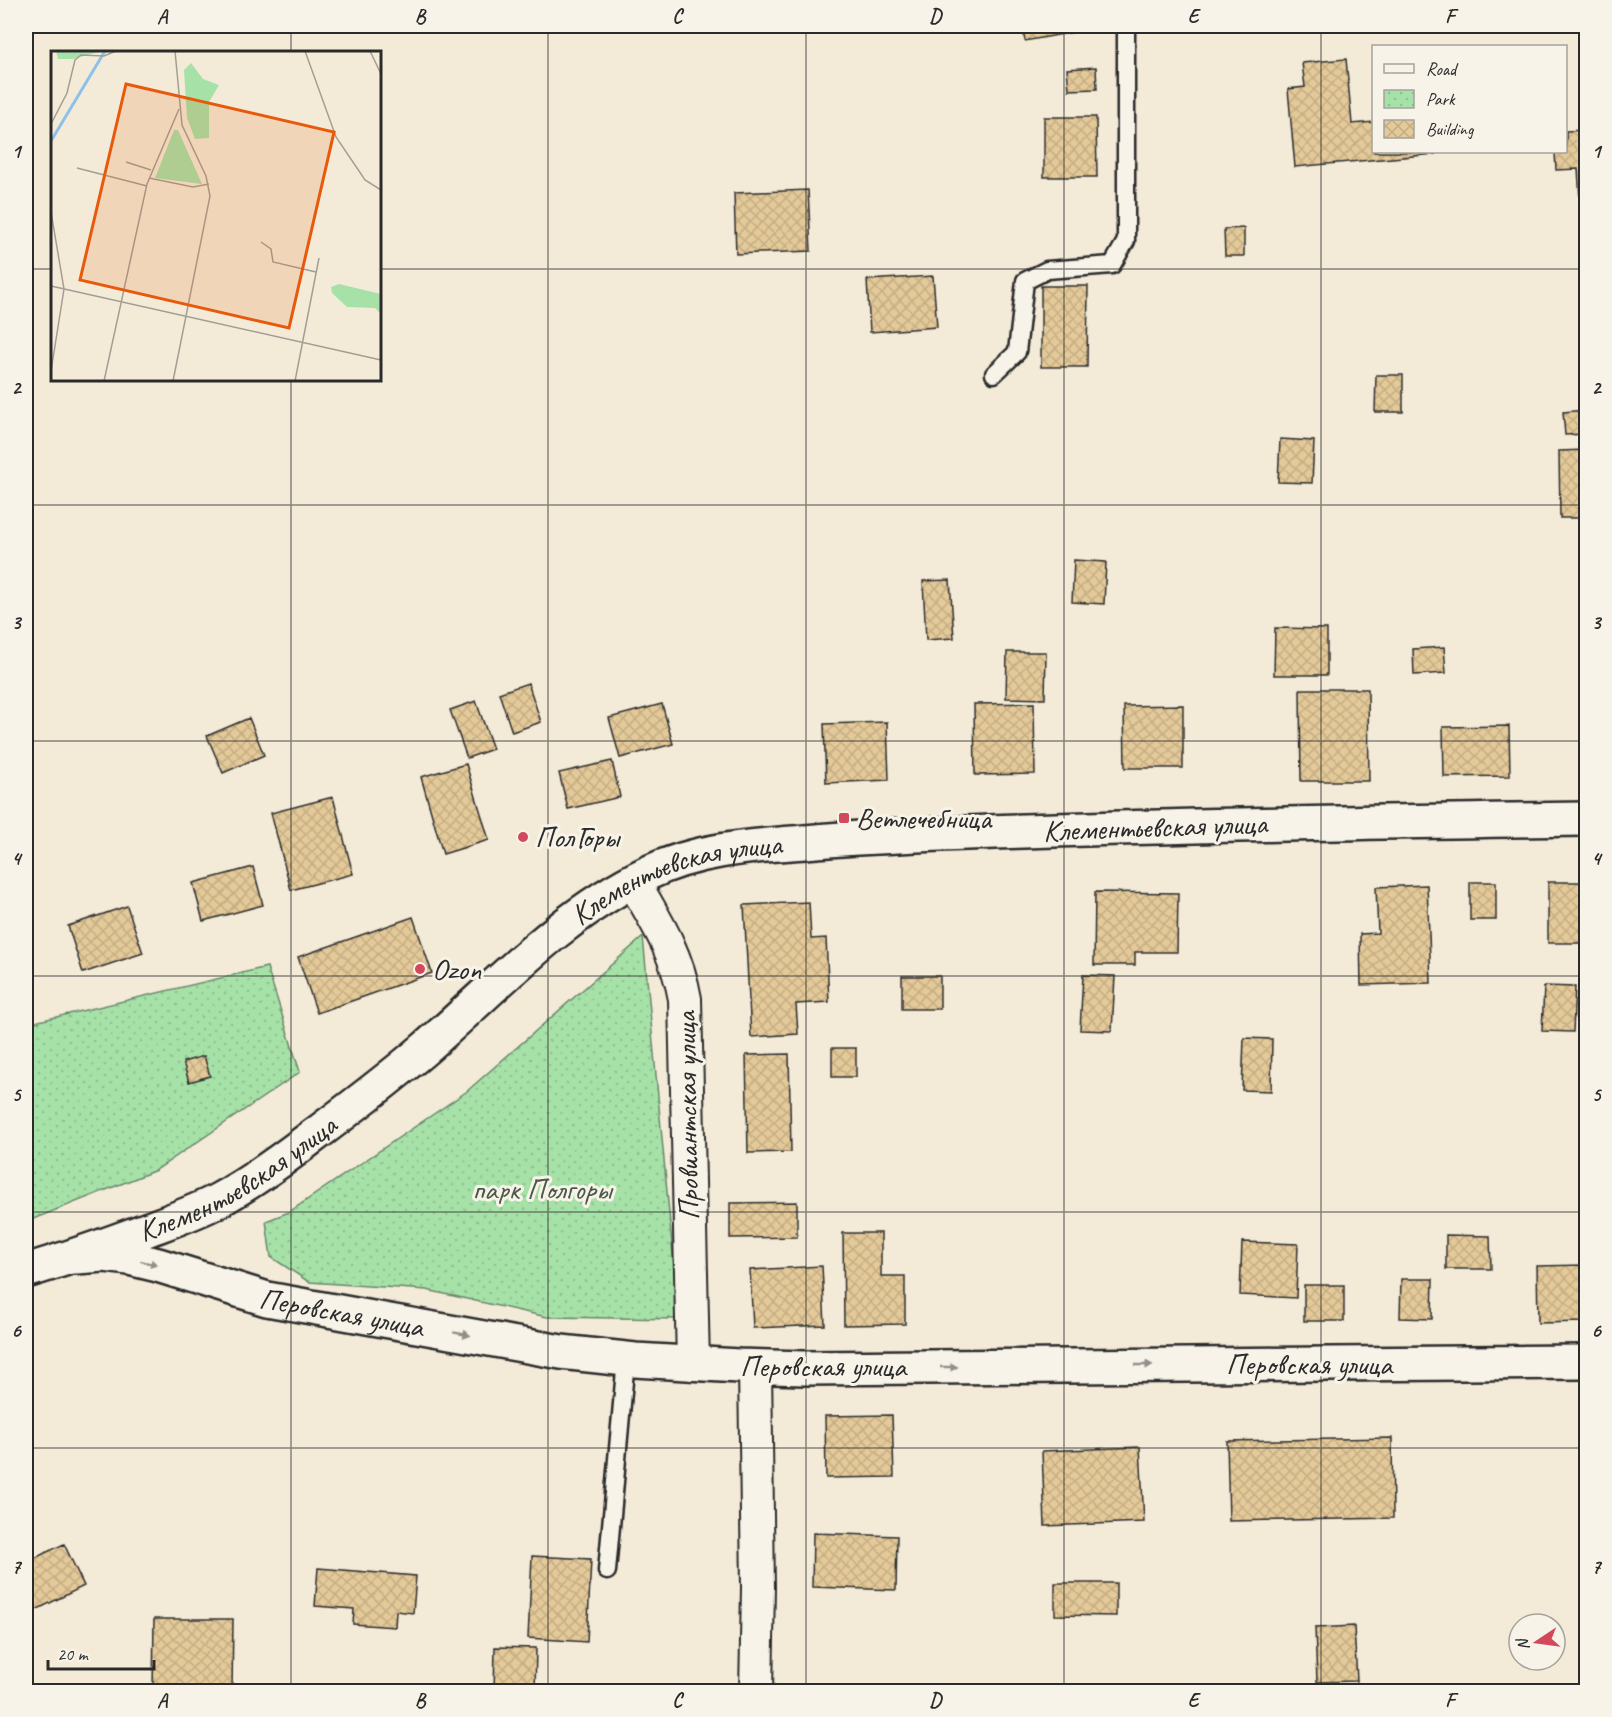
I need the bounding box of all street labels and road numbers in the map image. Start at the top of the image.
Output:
street label: Клементьевская улица [1042,804,1270,850]
street label: Клементьевская улица [563,825,785,933]
street label: Провиантская улица [666,1009,708,1221]
street label: Клементьевская улица [133,1105,346,1250]
street label: Перовская улица [256,1279,429,1346]
street label: Перовская улица [1226,1345,1394,1383]
street label: Перовская улица [740,1347,908,1385]

